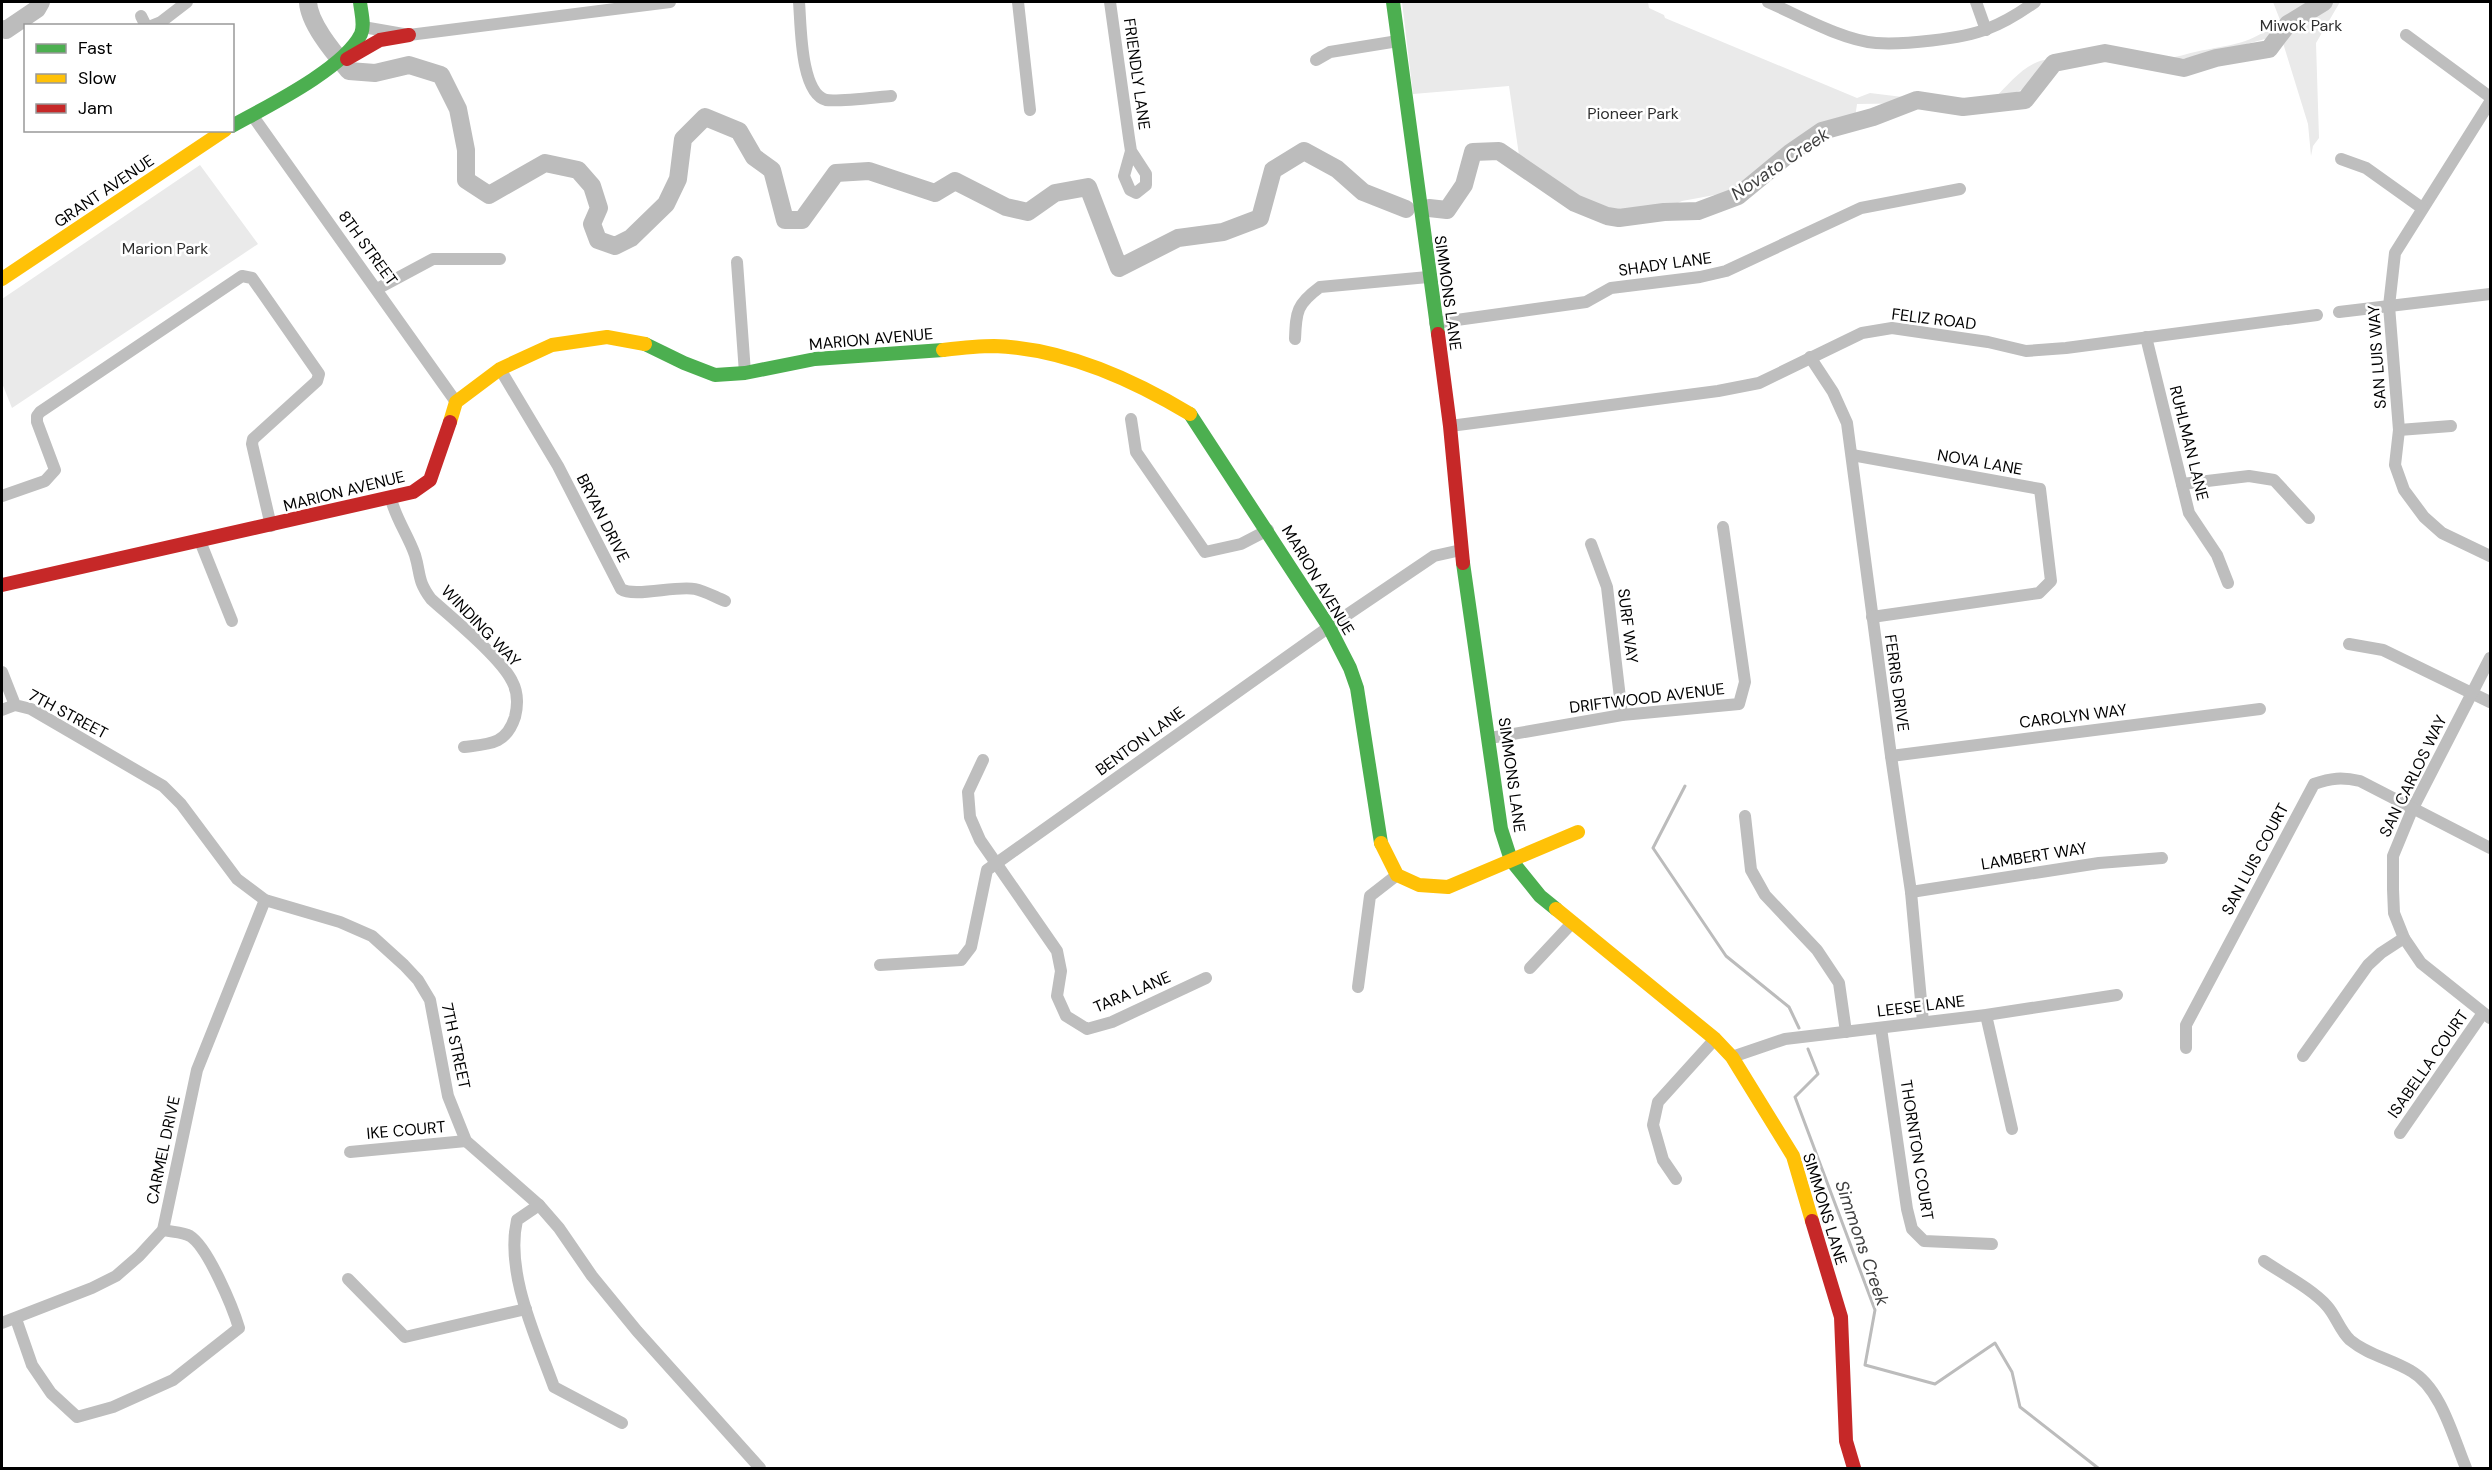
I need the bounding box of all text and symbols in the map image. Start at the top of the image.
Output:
park label: Miwok Park [2260,15,2342,36]
street label: FRIENDLY LANE [1119,17,1155,131]
legend [24,24,234,132]
text: Fast [78,36,113,60]
text: Slow [78,66,117,90]
text: Jam [78,96,113,120]
park label: Pioneer Park [1587,103,1679,124]
water label: Novato Creek [1726,122,1835,206]
street label: GRANT AVENUE [50,150,158,232]
street label: 8TH STREET [334,206,402,290]
street label: SIMMONS LANE [1430,234,1466,352]
park label: Marion Park [122,238,208,259]
street label: SHADY LANE [1617,247,1713,281]
street label: FELIZ ROAD [1890,303,1978,335]
street label: SAN LUIS WAY [2363,304,2391,410]
street label: MARION AVENUE [808,323,934,355]
street label: RUHLMAN LANE [2165,383,2213,503]
street label: NOVA LANE [1936,444,2024,480]
street label: MARION AVENUE [281,466,407,516]
street label: BRYAN DRIVE [572,470,634,566]
street label: MARION AVENUE [1277,521,1359,639]
street label: WINDING WAY [437,581,525,671]
street label: SURF WAY [1613,587,1643,665]
street label: FERRIS DRIVE [1880,633,1914,733]
street label: DRIFTWOOD AVENUE [1568,678,1726,718]
street label: 7TH STREET [25,684,111,744]
street label: CAROLYN WAY [2018,699,2128,733]
street label: BENTON LANE [1091,702,1189,780]
street label: SAN CARLOS WAY [2374,712,2452,840]
street label: SIMMONS LANE [1494,716,1530,834]
street label: SAN LUIS COURT [2217,799,2293,919]
street label: LAMBERT WAY [1979,837,2089,875]
street label: TARA LANE [1090,966,1174,1018]
street label: LEESE LANE [1876,990,1966,1022]
street label: 7TH STREET [437,1001,475,1091]
street label: ISABELLA COURT [2383,1006,2473,1122]
street label: THORNTON COURT [1896,1078,1938,1222]
street label: CARMEL DRIVE [141,1094,185,1206]
street label: IKE COURT [366,1116,446,1144]
street label: SIMMONS LANE [1798,1150,1852,1268]
water label: Simmons Creek [1829,1177,1895,1310]

